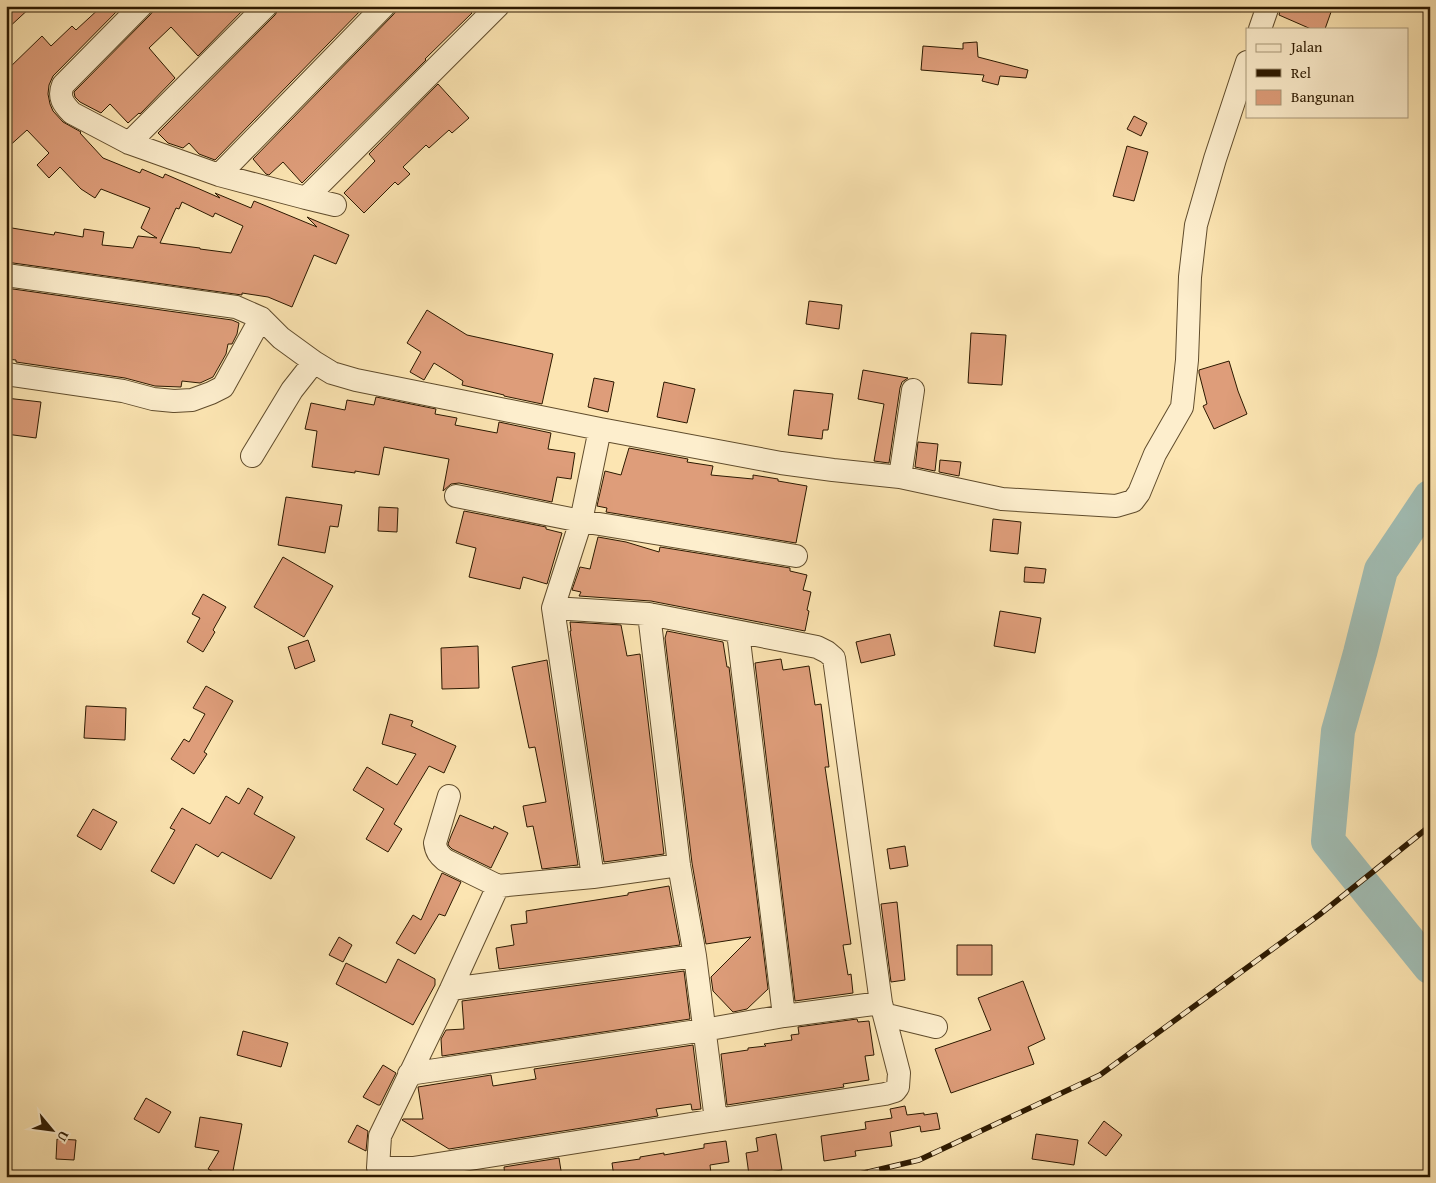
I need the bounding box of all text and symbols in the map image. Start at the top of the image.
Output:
legend [1246,28,1408,118]
text: Jalan [1289,36,1323,57]
text: Rel [1291,62,1311,83]
text: Bangunan [1291,86,1355,107]
north arrow [28,1106,78,1156]
text: U [52,1127,74,1146]

